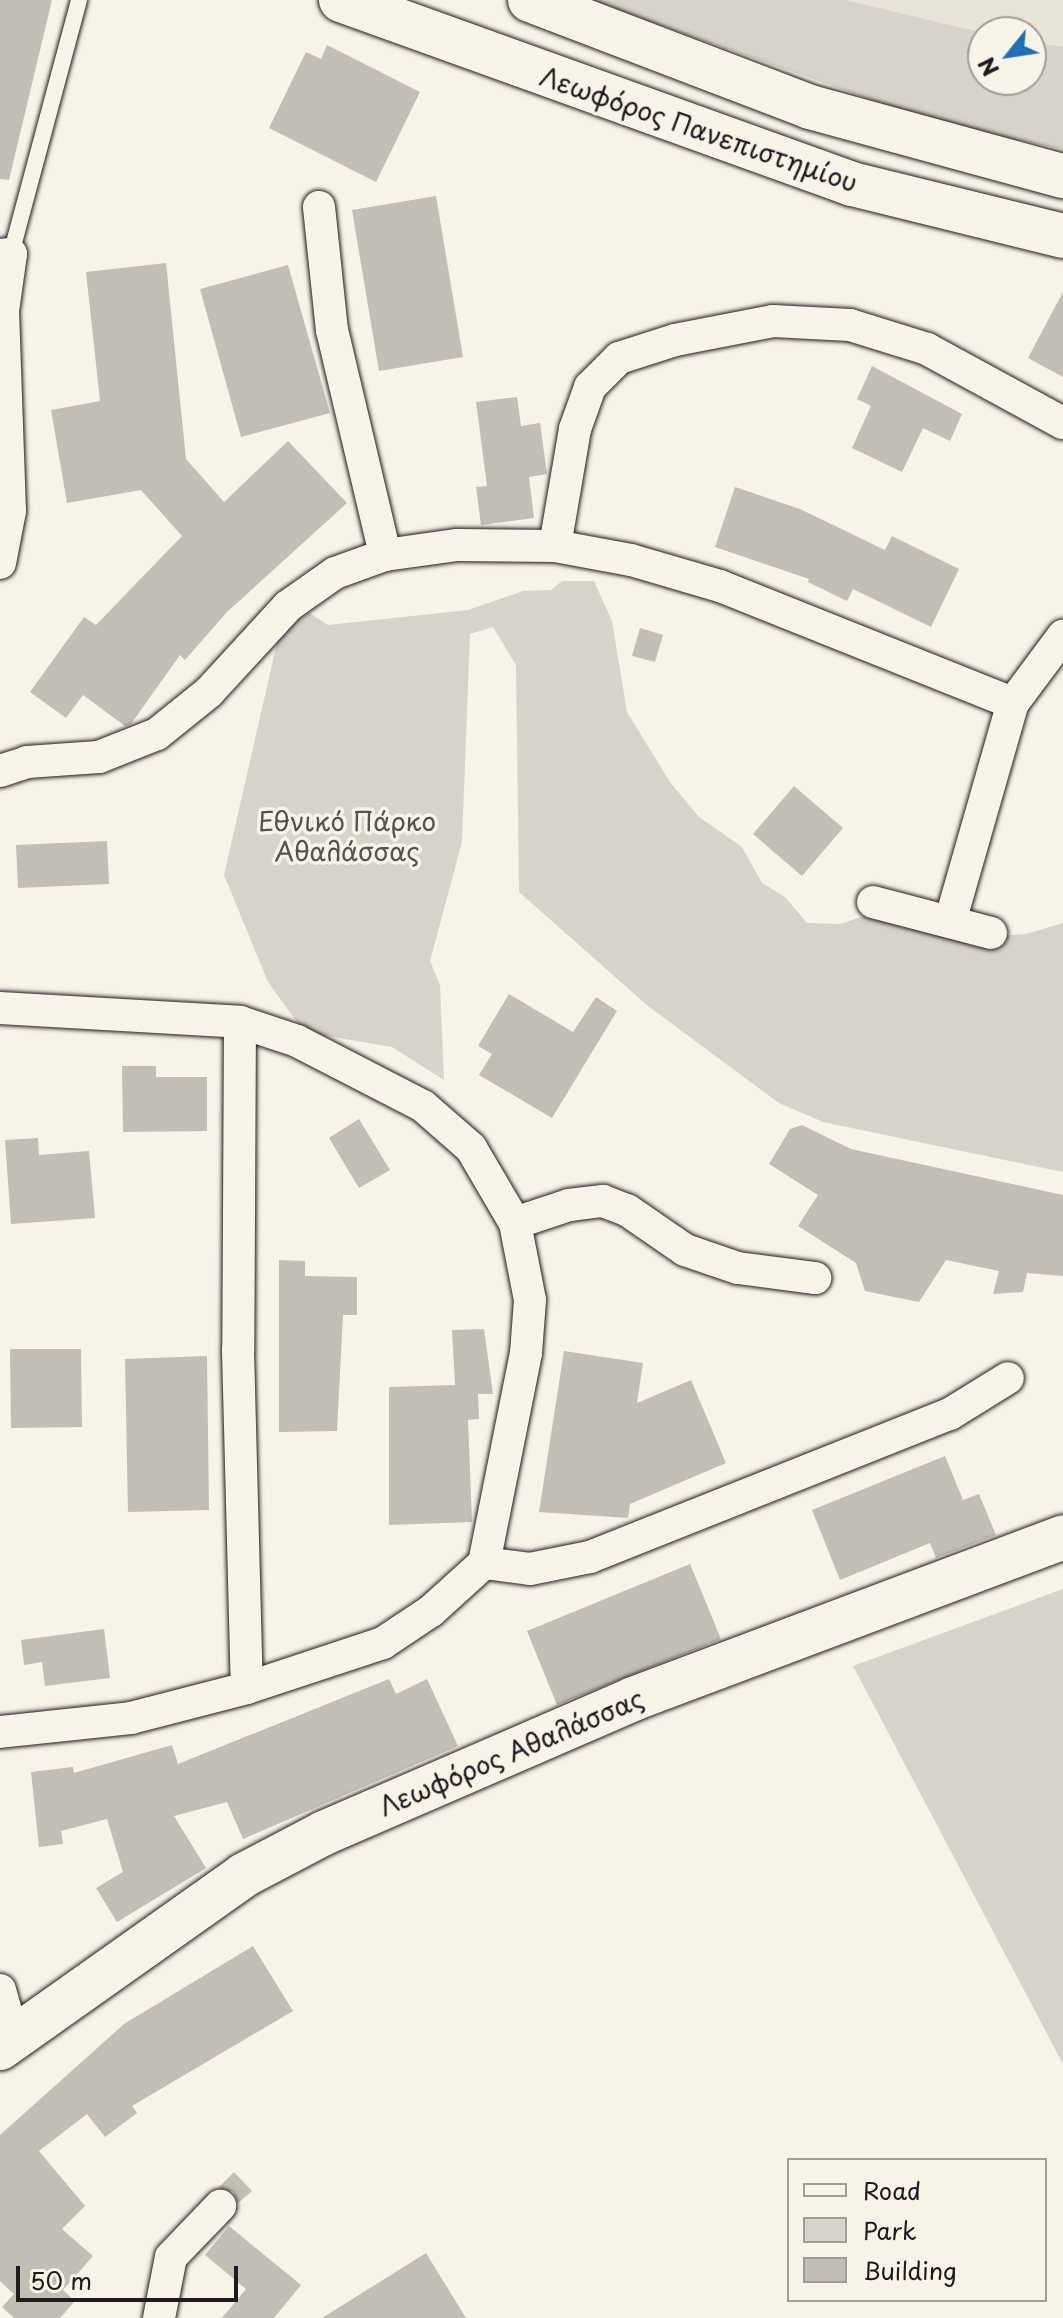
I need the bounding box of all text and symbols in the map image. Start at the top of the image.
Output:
north arrow [967,16,1047,96]
text: N [969,51,1006,83]
street label: Λεωφόρος Πανεπιστημίου [536,60,862,198]
park label: Εθνικό Πάρκο Αθαλάσσας [258,805,436,866]
street label: Λεωφόρος Αθαλάσσας [374,1682,648,1822]
legend [787,2158,1047,2302]
text: Road [863,2172,921,2208]
text: Park [863,2212,917,2248]
scale bar [20,2250,242,2300]
text: Building [863,2252,957,2288]
text: 50 m [30,2262,92,2298]

